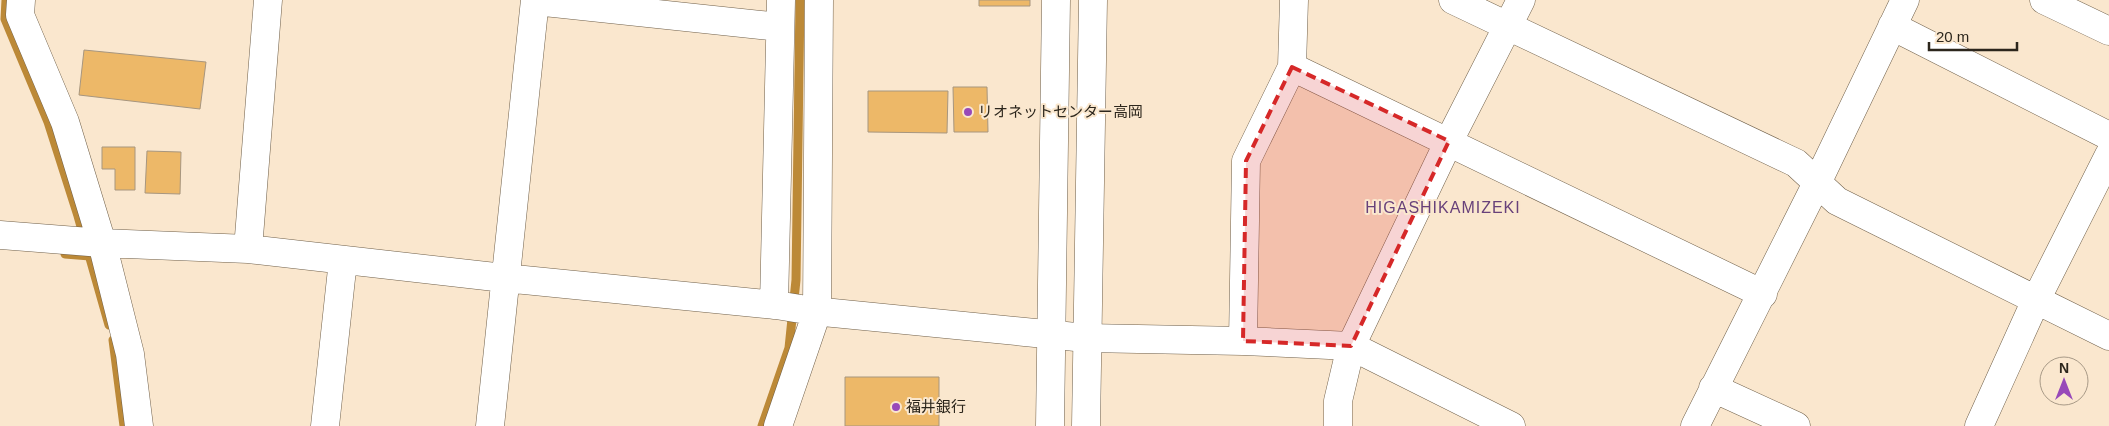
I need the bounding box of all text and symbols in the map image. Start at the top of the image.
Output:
scale bar [1929,20,2016,52]
text: 20 m [1936,28,1969,45]
place label: リオネットセンター高岡 [978,103,1143,120]
marker: リオネットセンター高岡 [962,106,974,118]
district label: HIGASHIKAMIZEKI [1365,199,1521,216]
north arrow [2039,356,2089,406]
text: N [2059,360,2069,376]
place label: 福井銀行 [906,398,966,415]
marker: 福井銀行 [890,401,902,413]

